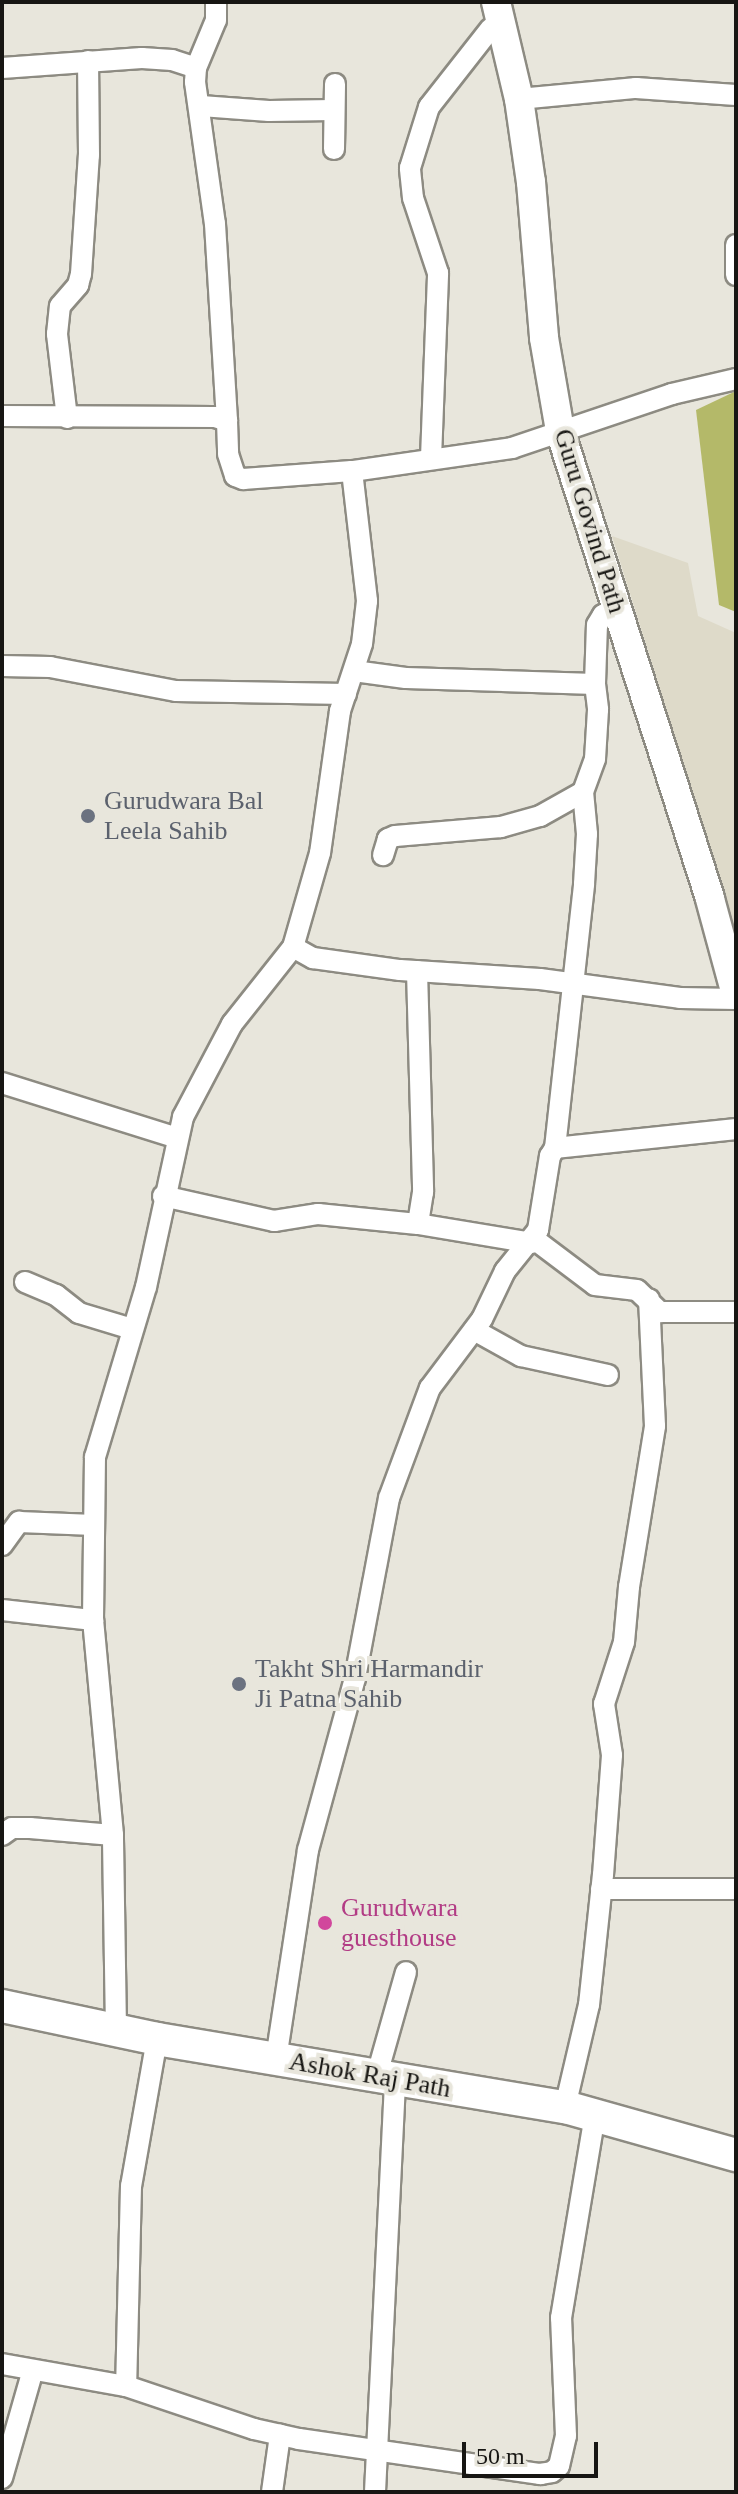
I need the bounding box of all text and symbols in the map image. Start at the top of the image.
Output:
street label: Guru Govind Path [547,425,633,617]
place label: Gurudwara Bal Leela Sahib [104,785,264,846]
marker: Gurudwara Bal Leela Sahib [79,807,97,825]
place label: Takht Shri Harmandir Ji Patna Sahib [255,1653,483,1714]
marker: Takht Shri Harmandir Ji Patna Sahib [230,1675,248,1693]
place label: Gurudwara guesthouse [341,1892,458,1954]
marker: Gurudwara guesthouse [316,1914,334,1932]
street label: Ashok Raj Path [287,2045,453,2105]
scale bar [466,2426,602,2476]
text: 50 m [476,2443,525,2469]

